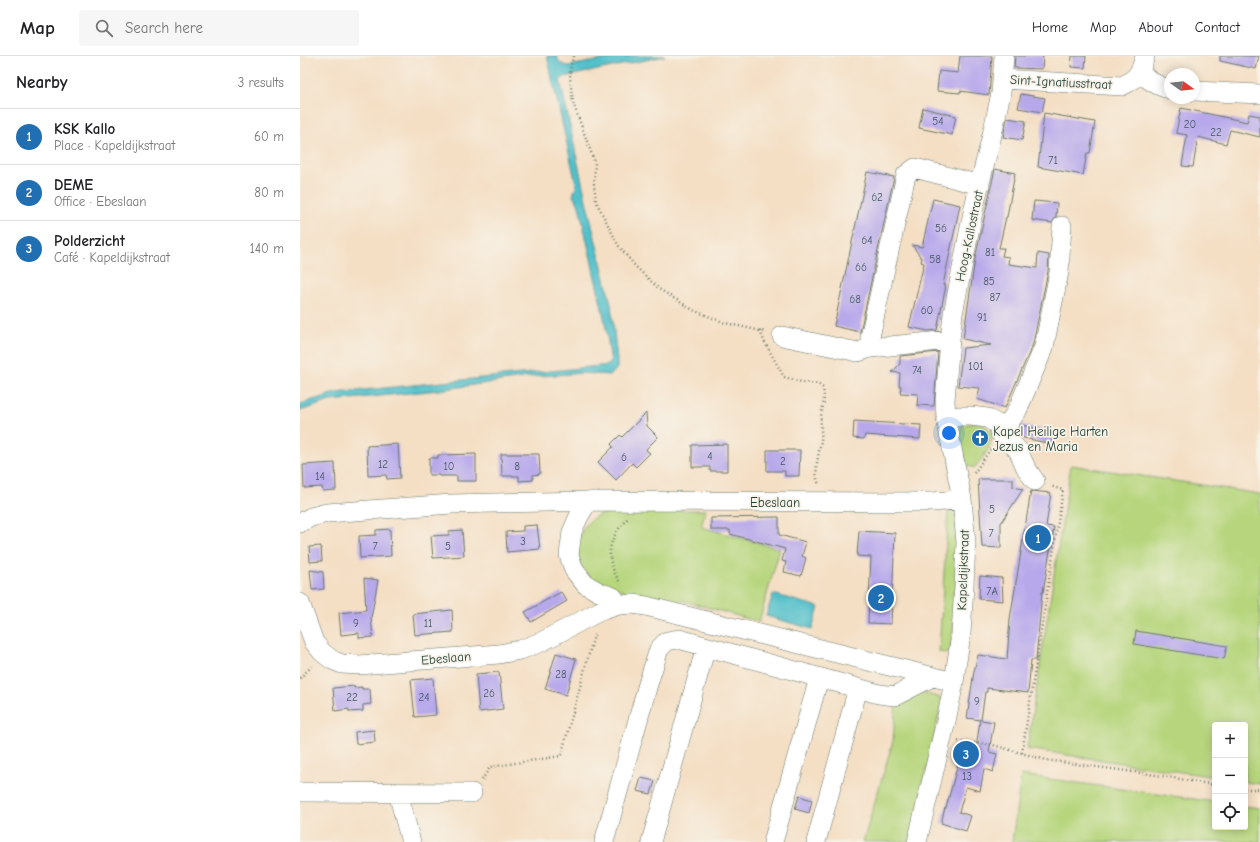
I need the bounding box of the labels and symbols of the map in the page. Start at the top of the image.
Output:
north arrow [1164,68,1200,104]
street label: Sint-Ignatiusstraat [1010,72,1114,92]
house number: 54 [932,115,944,128]
house number: 20 [1184,118,1196,131]
house number: 22 [1210,126,1222,139]
house number: 71 [1048,154,1058,167]
street label: Hoog-Kallostraat [952,188,986,283]
house number: 62 [871,191,883,204]
house number: 56 [935,222,947,235]
house number: 64 [861,234,873,247]
house number: 81 [985,246,995,259]
house number: 58 [929,253,941,266]
house number: 66 [855,261,867,274]
house number: 85 [983,275,995,288]
house number: 87 [990,291,1000,304]
house number: 68 [849,293,861,306]
house number: 60 [921,304,933,317]
house number: 91 [977,311,987,324]
house number: 101 [968,360,984,373]
house number: 74 [912,364,922,377]
your location [939,423,959,443]
place label: Kapel Heilige Harten Jezus en Maria [993,424,1108,454]
church icon: Kapel Heilige Harten Jezus en Maria [970,428,990,448]
house number: 4 [707,450,713,463]
house number: 6 [621,451,627,464]
house number: 2 [780,455,786,468]
house number: 12 [378,458,388,471]
house number: 10 [443,460,455,473]
house number: 8 [514,460,520,473]
house number: 14 [315,470,325,483]
street label: Ebeslaan [750,495,800,510]
house number: 5 [989,503,995,516]
pin: 1 [1025,523,1051,553]
house number: 7 [988,527,994,540]
street label: Kapeldijkstraat [954,528,972,611]
house number: 3 [520,535,526,548]
house number: 7 [372,540,378,553]
house number: 5 [445,540,451,553]
pin: 2 [868,583,894,613]
house number: 7A [986,585,998,598]
house number: 9 [353,617,359,630]
house number: 11 [424,617,432,630]
street label: Ebeslaan [420,648,472,668]
house number: 28 [555,668,567,681]
house number: 26 [483,687,495,700]
house number: 22 [346,691,358,704]
house number: 24 [418,691,430,704]
house number: 9 [974,695,980,708]
pin: 3 [953,739,979,769]
house number: 13 [962,770,972,783]

